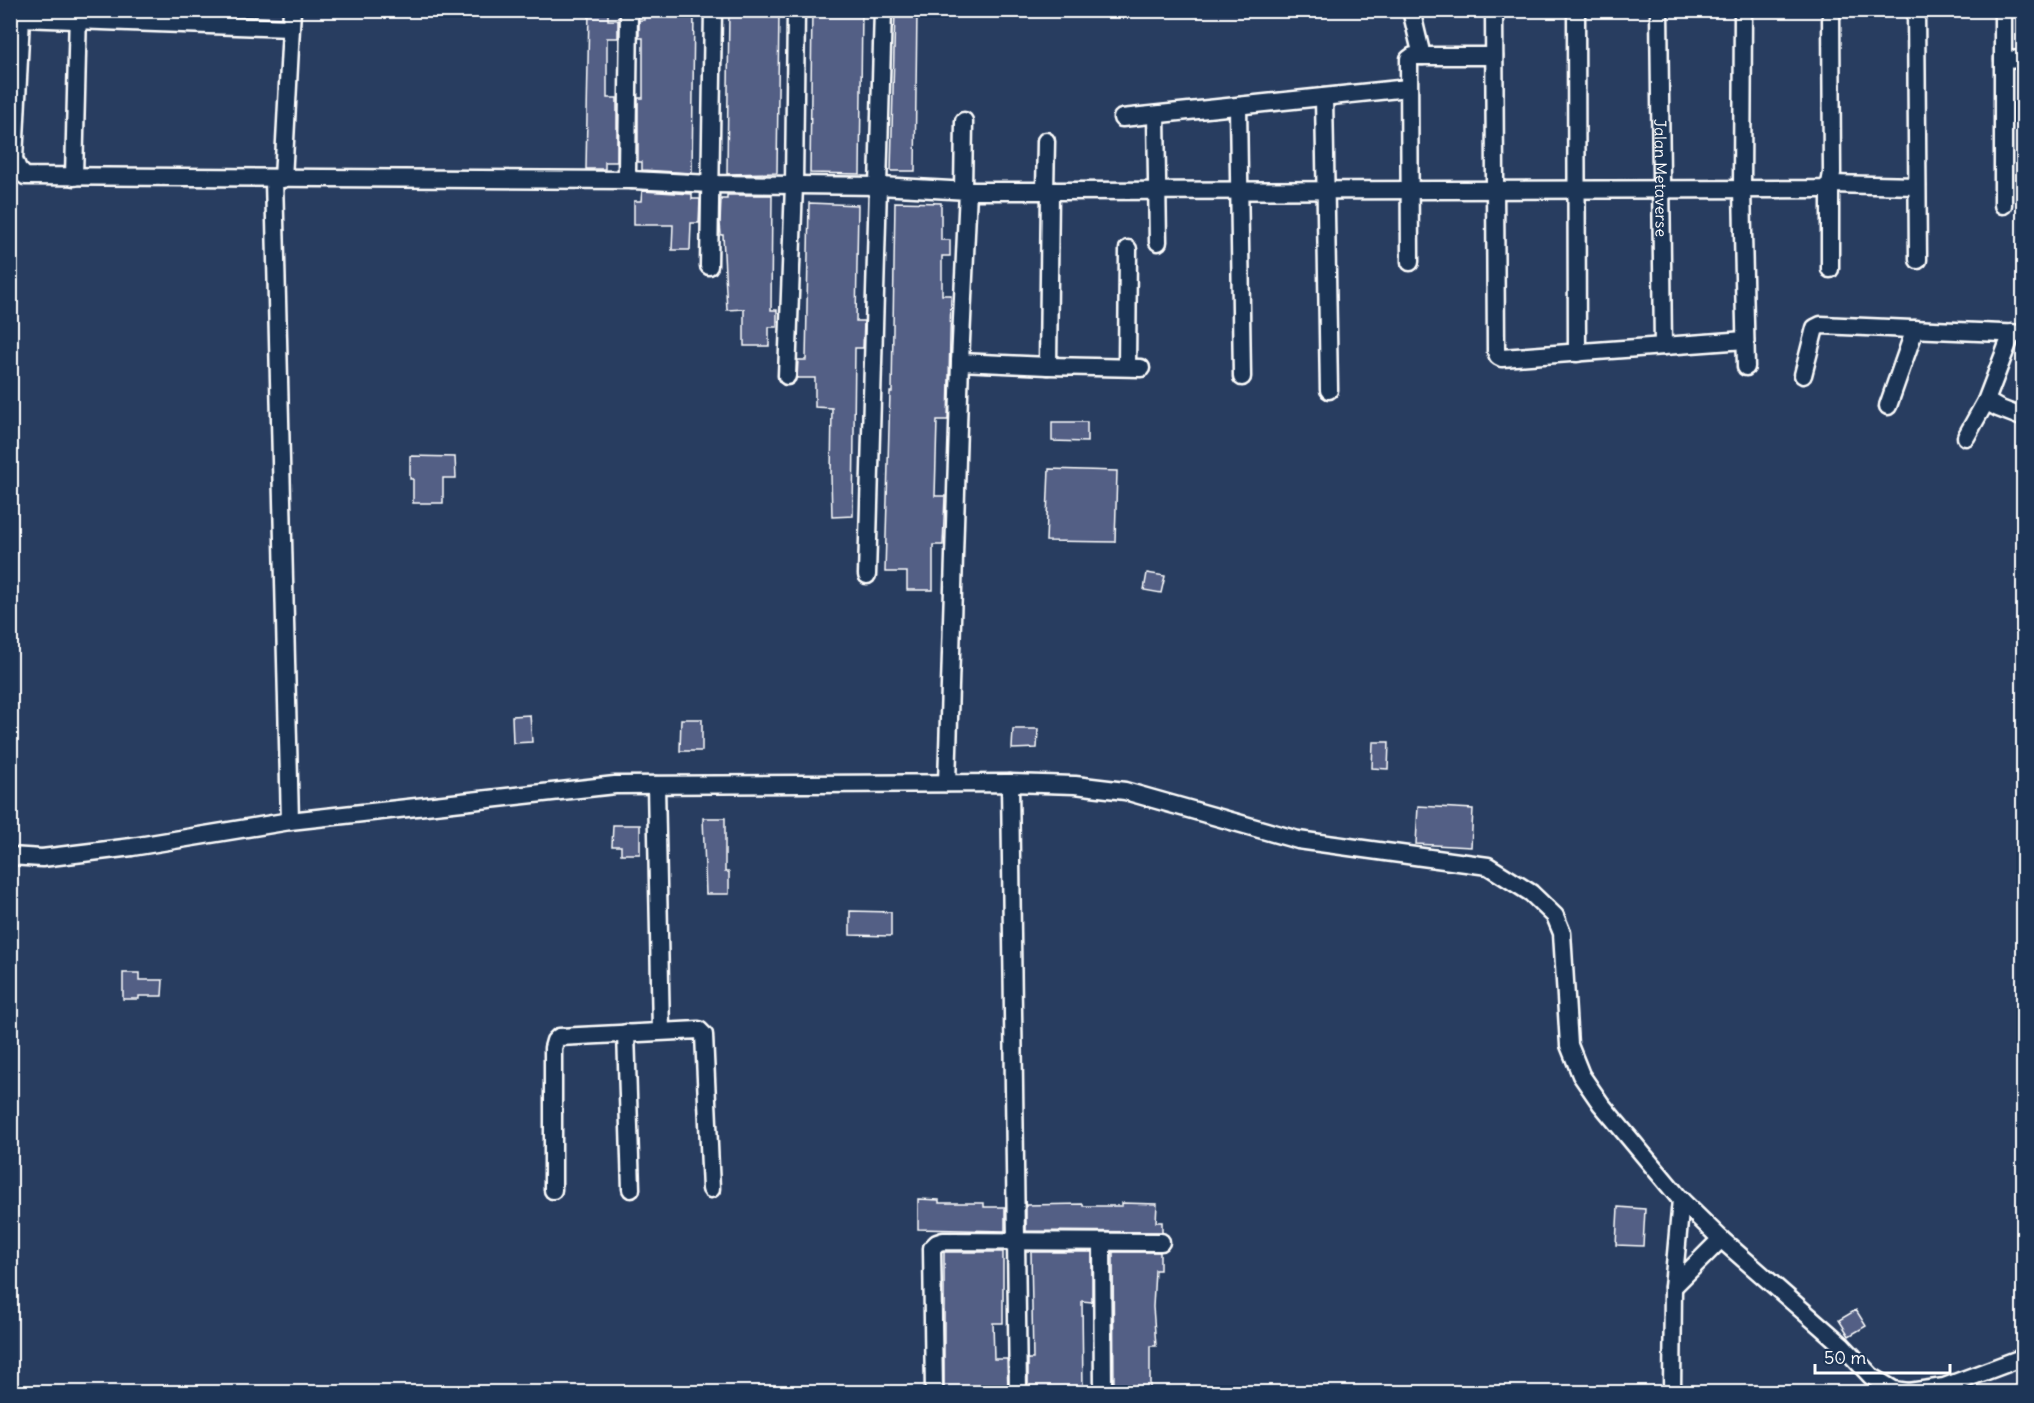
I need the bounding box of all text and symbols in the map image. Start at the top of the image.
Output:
street label: Jalan Metaverse [1650,119,1672,237]
scale bar [1815,1337,1950,1375]
text: 50 m [1824,1346,1866,1369]

